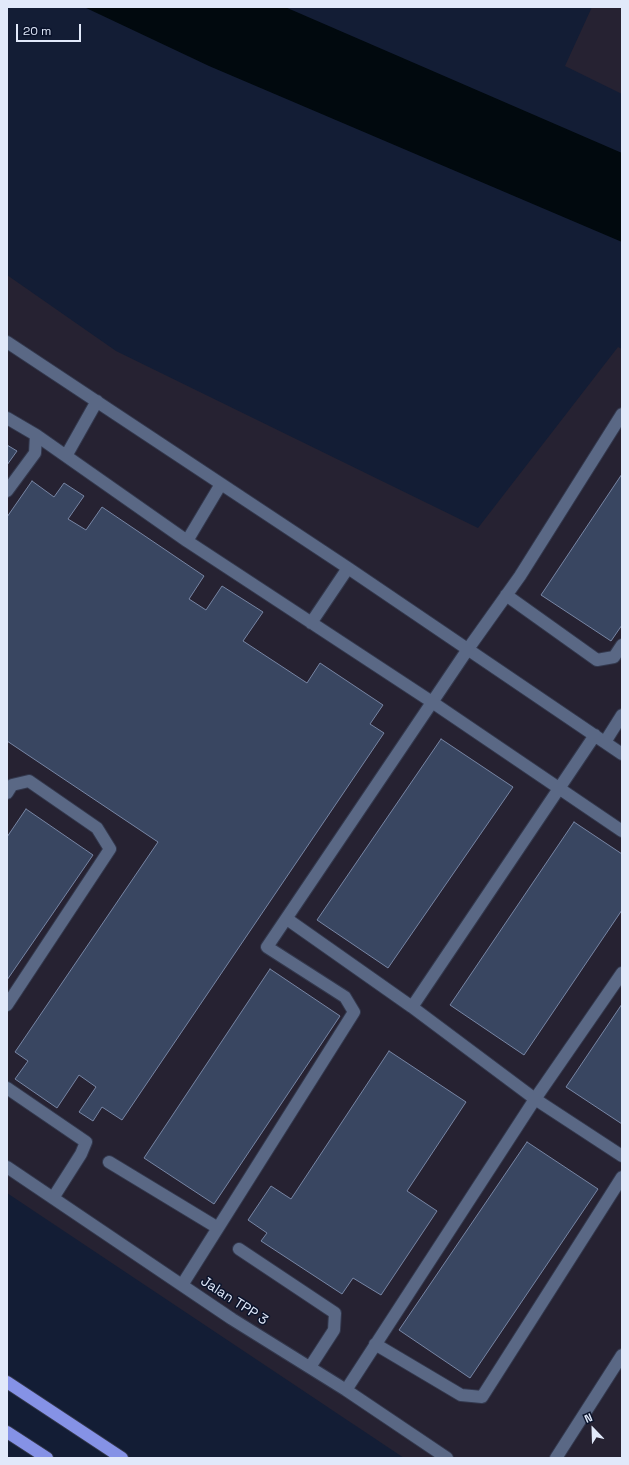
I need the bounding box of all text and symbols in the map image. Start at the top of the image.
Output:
scale bar [18,16,83,42]
text: 20 m [23,23,51,39]
street label: Jalan TPP 3 [197,1273,271,1329]
north arrow [573,1409,613,1449]
text: N [582,1410,594,1426]

